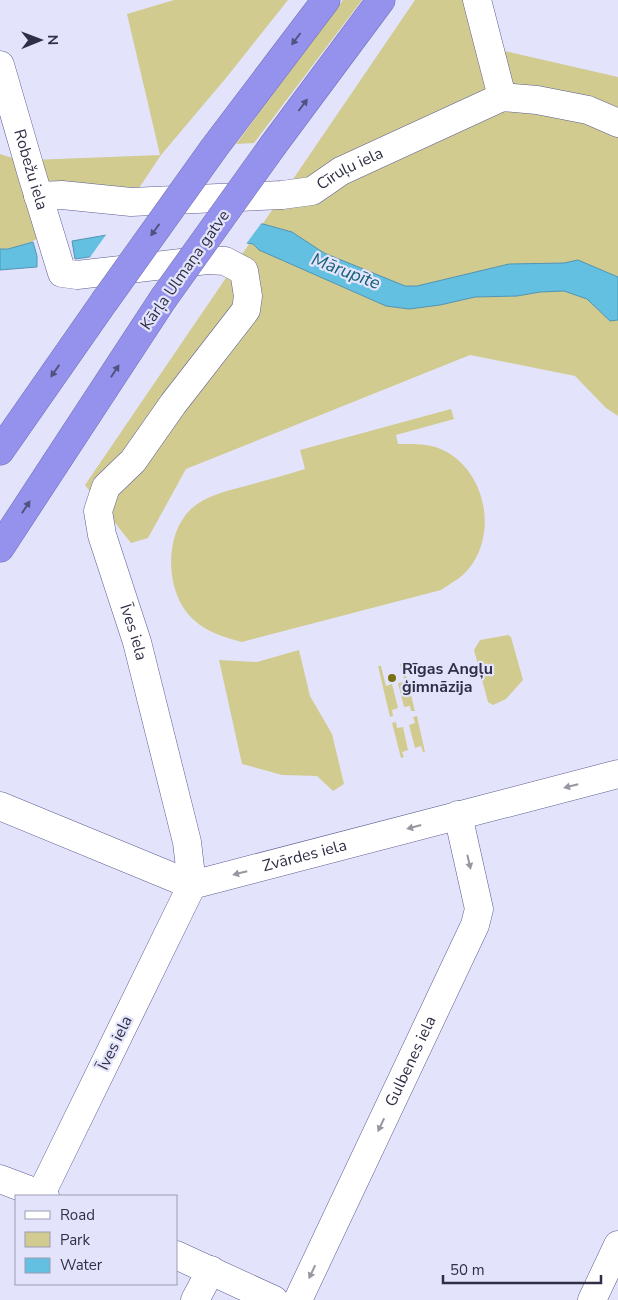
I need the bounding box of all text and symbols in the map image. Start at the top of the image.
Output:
north arrow [15,15,65,65]
one-way arrow [291,32,302,45]
text: N [43,34,62,45]
one-way arrow [298,98,308,112]
street label: Robežu iela [8,127,53,213]
street label: Cīruļu iela [312,142,387,196]
street label: Kārļa Ulmaņa gatve [135,206,235,334]
one-way arrow [150,223,160,237]
water label: Mārupīte [308,247,384,295]
one-way arrow [50,364,60,378]
one-way arrow [110,364,120,378]
one-way arrow [21,500,31,513]
street label: Īves iela [114,600,152,663]
place label: Rīgas Angļu ģimnāzija [402,658,493,698]
marker: Rīgas Angļu ģimnāzija [386,672,398,684]
one-way arrow [563,782,578,790]
one-way arrow [406,823,421,831]
street label: Zvārdes iela [260,834,349,877]
one-way arrow [465,855,473,870]
one-way arrow [232,869,247,877]
street label: Īves iela [92,1012,138,1075]
street label: Gulbenes iela [380,1012,442,1110]
one-way arrow [377,1118,385,1132]
legend [15,1195,178,1285]
text: Road [60,1205,95,1225]
text: Park [60,1230,90,1250]
scale bar [443,1252,600,1284]
text: Water [60,1255,103,1275]
text: 50 m [450,1260,485,1280]
one-way arrow [308,1265,316,1279]

